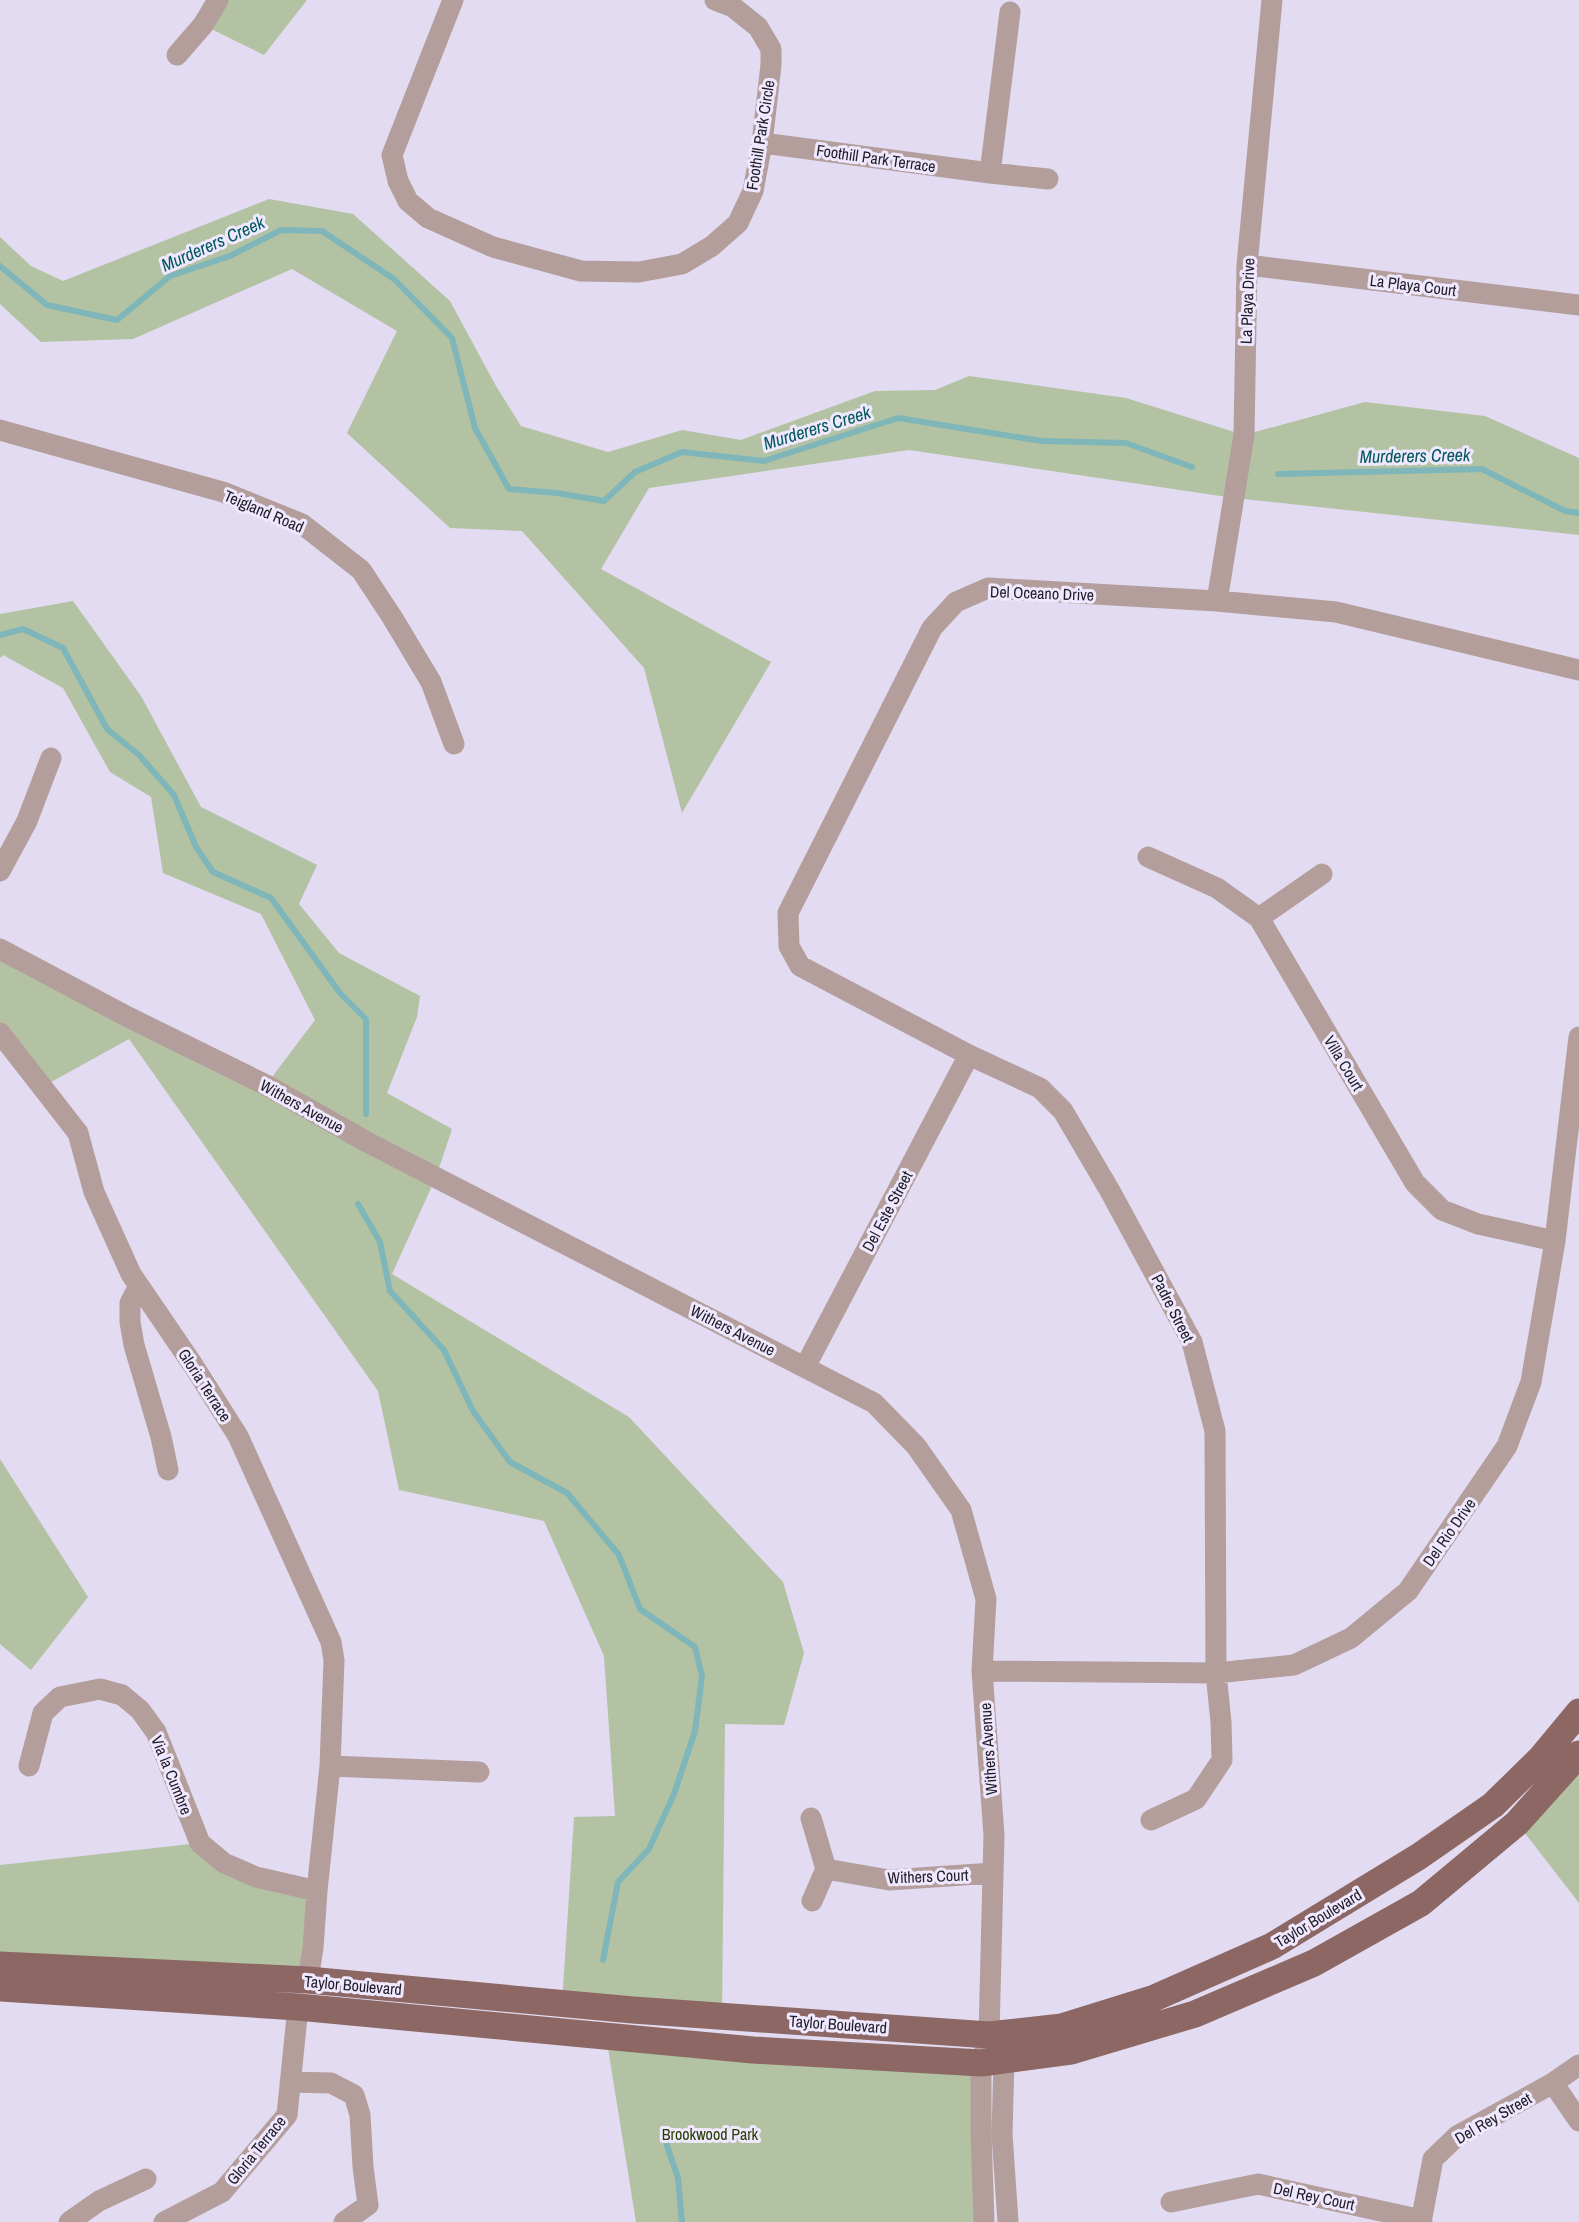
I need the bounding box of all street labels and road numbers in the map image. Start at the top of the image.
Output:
street label: Foothill Park Circle [740,79,780,191]
street label: Foothill Park Terrace [815,139,937,177]
street label: La Playa Drive [1235,258,1259,344]
street label: La Playa Court [1369,269,1458,301]
street label: Teigland Road [221,484,307,538]
street label: Del Oceano Drive [990,580,1094,606]
street label: Villa Court [1319,1031,1369,1095]
street label: Withers Avenue [256,1074,348,1138]
street label: Del Este Street [857,1167,918,1255]
street label: Padre Street [1146,1270,1200,1346]
street label: Withers Avenue [687,1299,779,1361]
street label: Gloria Terrace [173,1344,237,1426]
street label: Del Rio Drive [1417,1493,1481,1571]
street label: Withers Avenue [974,1702,1002,1796]
street label: Via la Cumbre [146,1732,198,1818]
street label: Withers Court [887,1864,969,1888]
street label: Taylor Boulevard [1270,1883,1366,1953]
street label: Taylor Boulevard [303,1970,403,2000]
street label: Taylor Boulevard [788,2010,888,2038]
street label: Del Rey Street [1451,2087,1536,2149]
street label: Gloria Terrace [221,2111,291,2189]
street label: Del Rey Court [1271,2177,1357,2215]

